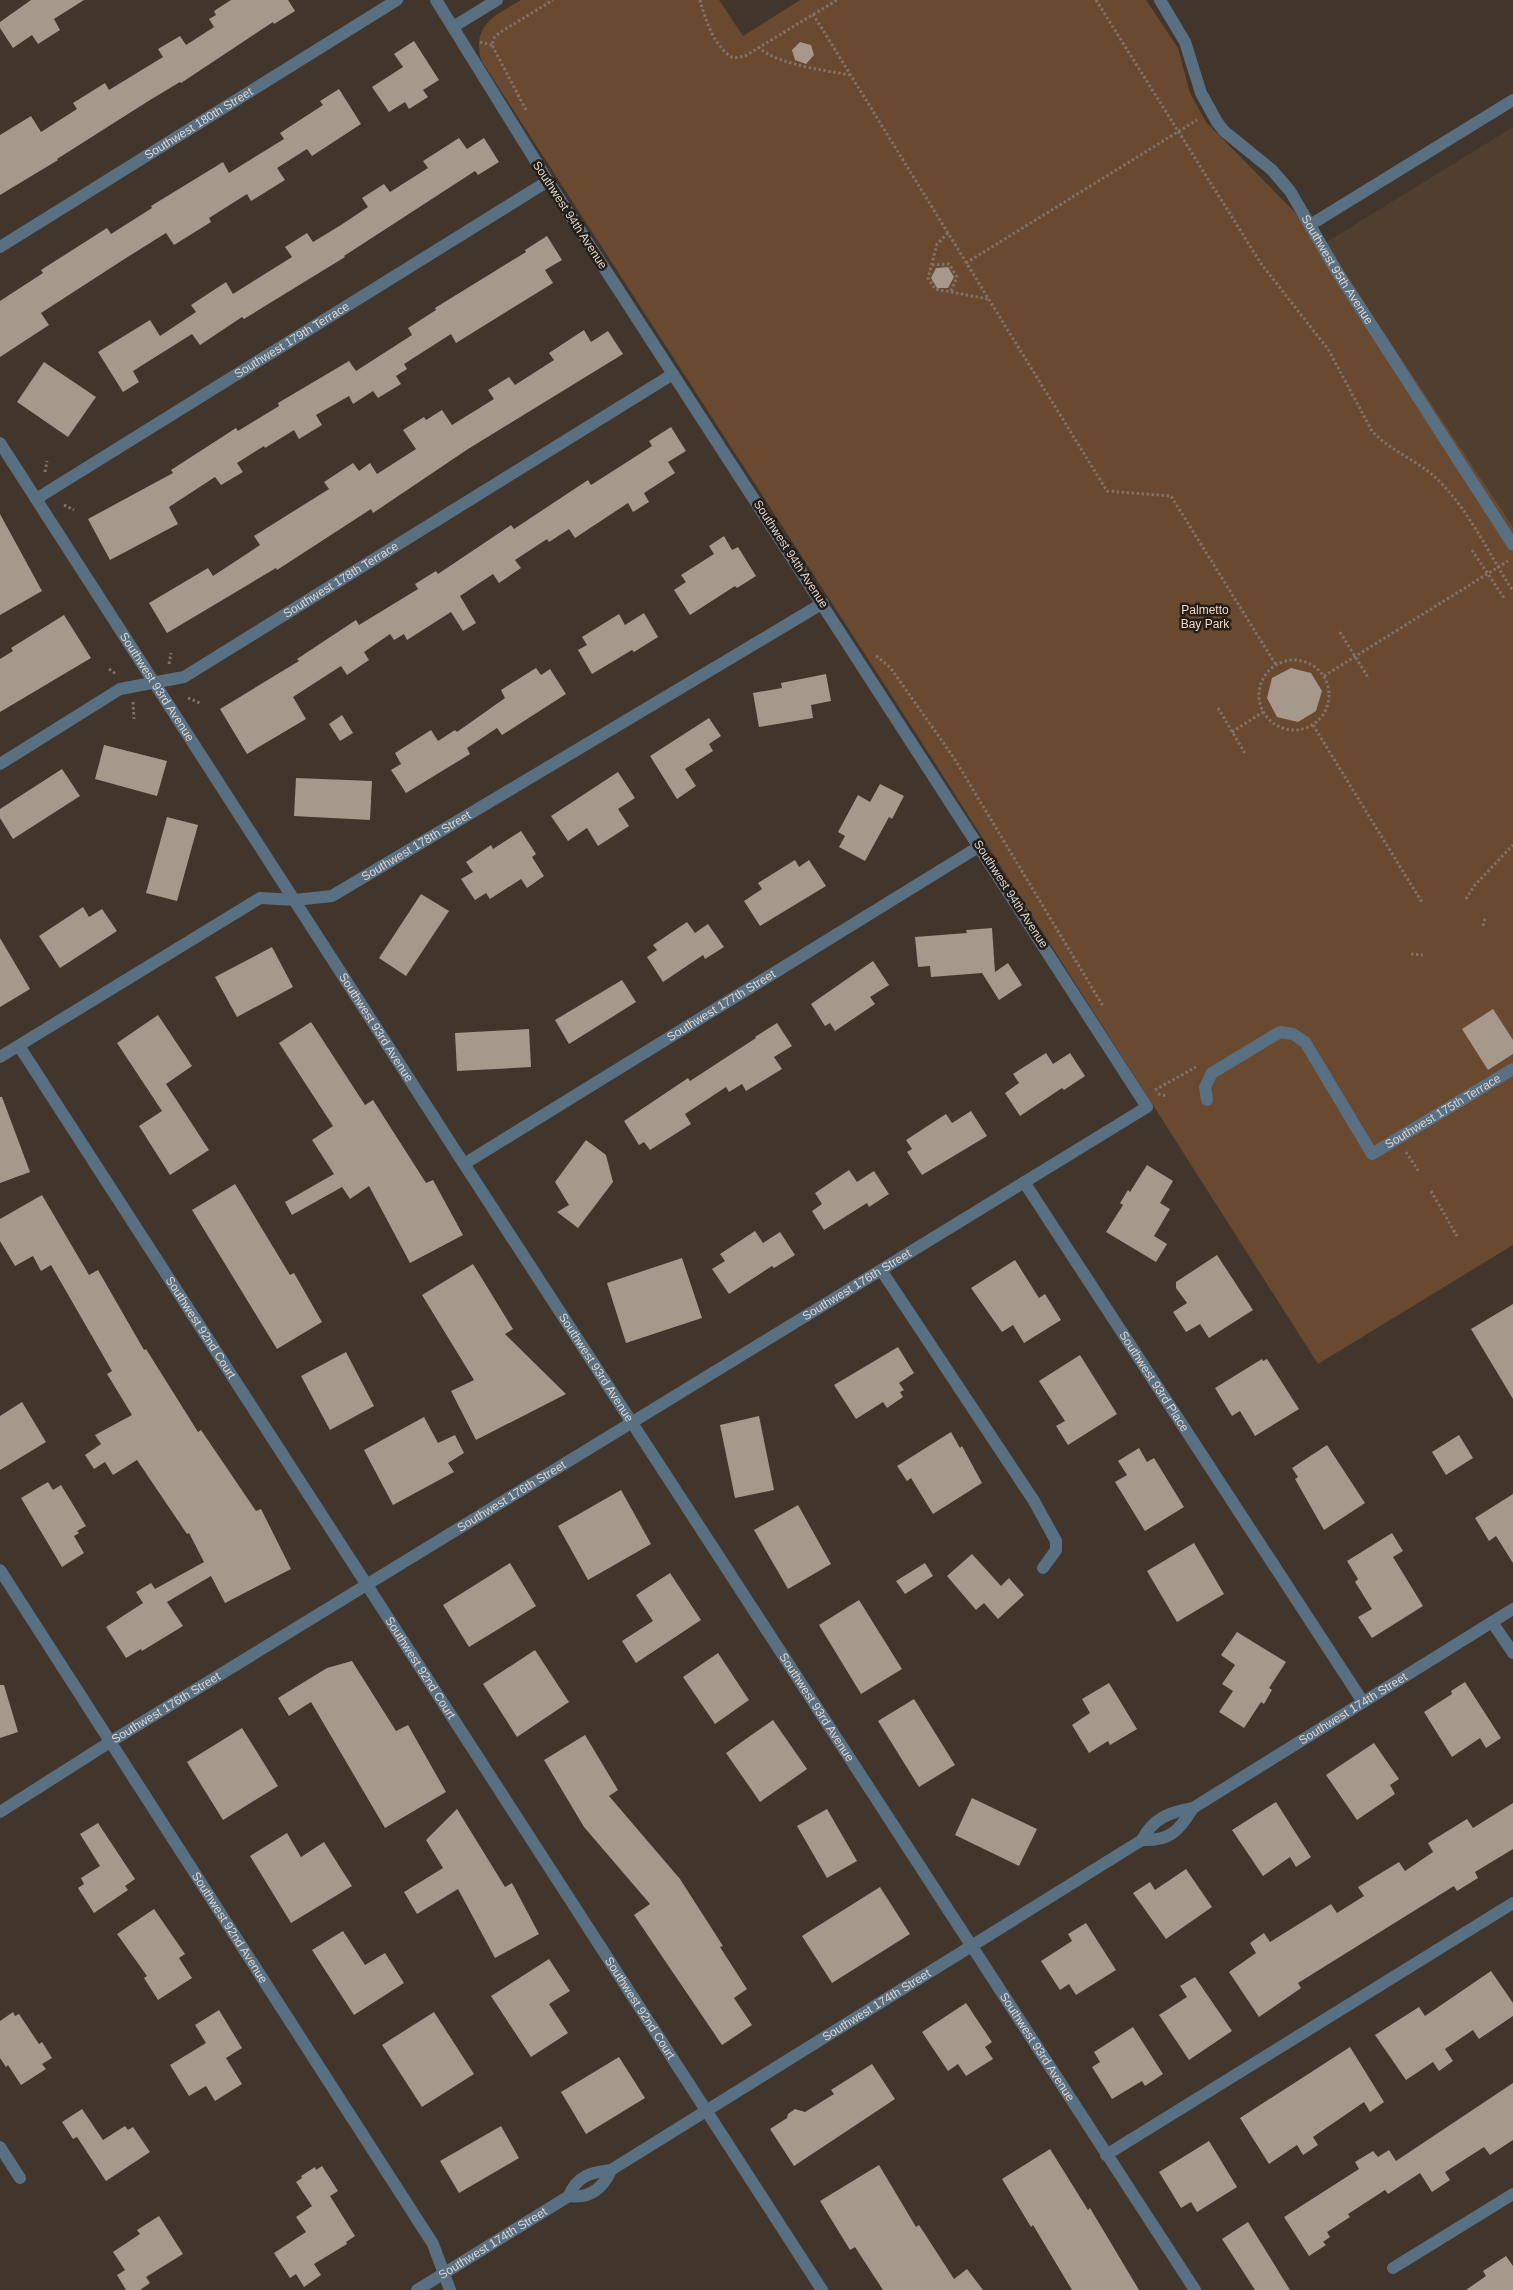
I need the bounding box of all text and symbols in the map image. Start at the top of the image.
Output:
street label: Southwest 180th Street [142,84,256,162]
street label: Southwest 94th Avenue [530,158,610,272]
street label: Southwest 95th Avenue [1298,212,1376,327]
street label: Southwest 179th Terrace [232,299,352,381]
street label: Southwest 94th Avenue [751,497,831,611]
street label: Southwest 178th Terrace [281,539,401,621]
park label: Palmetto Bay Park [1181,603,1230,631]
street label: Southwest 93rd Avenue [117,630,197,744]
street label: Southwest 178th Street [359,807,474,884]
street label: Southwest 94th Avenue [971,837,1051,951]
street label: Southwest 177th Street [664,966,779,1044]
street label: Southwest 93rd Avenue [336,970,416,1085]
street label: Southwest 175th Terrace [1382,1071,1504,1152]
street label: Southwest 176th Street [800,1246,914,1323]
street label: Southwest 92nd Court [163,1274,239,1382]
street label: Southwest 93rd Avenue [556,1311,637,1425]
street label: Southwest 93rd Place [1116,1329,1192,1434]
street label: Southwest 176th Street [454,1457,569,1535]
street label: Southwest 92nd Court [382,1614,459,1722]
street label: Southwest 93rd Avenue [776,1650,857,1764]
street label: Southwest 176th Street [109,1669,223,1746]
street label: Southwest 174th Street [1296,1669,1410,1747]
street label: Southwest 92nd Avenue [189,1869,271,1986]
street label: Southwest 92nd Court [602,1954,678,2062]
street label: Southwest 174th Street [820,1966,934,2044]
street label: Southwest 93rd Avenue [997,1990,1078,2104]
street label: Southwest 174th Street [436,2204,550,2282]

